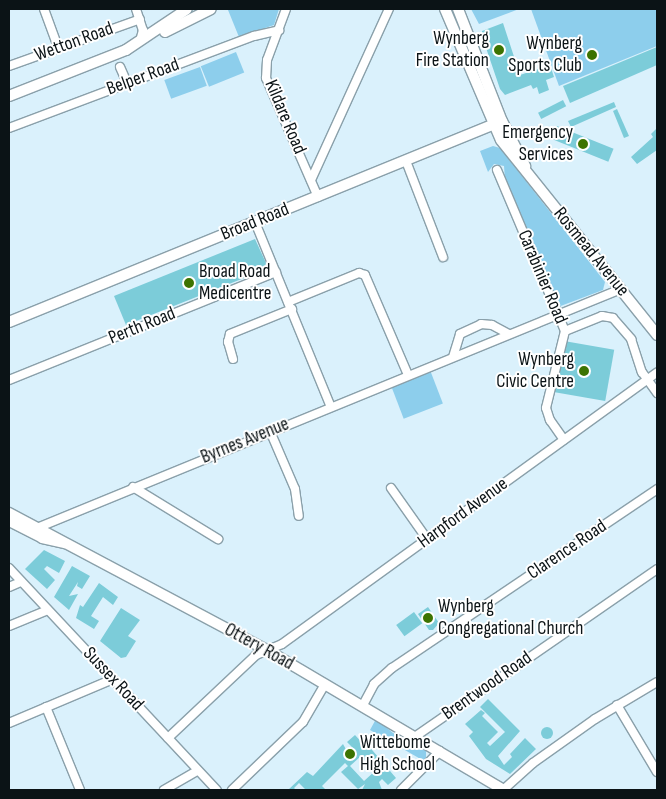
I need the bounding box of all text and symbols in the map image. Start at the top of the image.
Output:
street label: Wetton Road [32,17,116,67]
place label: Wynberg Fire Station [416,28,489,72]
place label: Wynberg Sports Club [508,33,582,77]
marker: Wynberg Fire Station [493,44,505,56]
marker: Wynberg Sports Club [586,49,598,61]
street label: Belper Road [104,53,182,101]
street label: Kildare Road [259,76,311,158]
place label: Emergency Services [502,122,573,166]
marker: Emergency Services [577,138,589,150]
street label: Broad Road [218,198,292,246]
street label: Rosmead Avenue [548,203,634,301]
street label: Carabinier Road [512,227,572,327]
place label: Broad Road Medicentre [199,261,271,305]
marker: Broad Road Medicentre [183,277,195,289]
street label: Perth Road [105,302,179,350]
place label: Wynberg Civic Centre [496,349,574,393]
marker: Wynberg Civic Centre [578,365,590,377]
street label: Byrnes Avenue [198,413,292,469]
street label: Harpford Avenue [414,473,512,553]
street label: Clarence Road [523,515,611,585]
place label: Wynberg Congregational Church [438,596,583,640]
marker: Wynberg Congregational Church [422,612,434,624]
street label: Ottery Road [220,619,298,675]
street label: Sussex Road [78,642,148,716]
street label: Brentwood Road [438,647,536,725]
place label: Wittebome High School [360,732,435,776]
marker: Wittebome High School [344,748,356,760]

